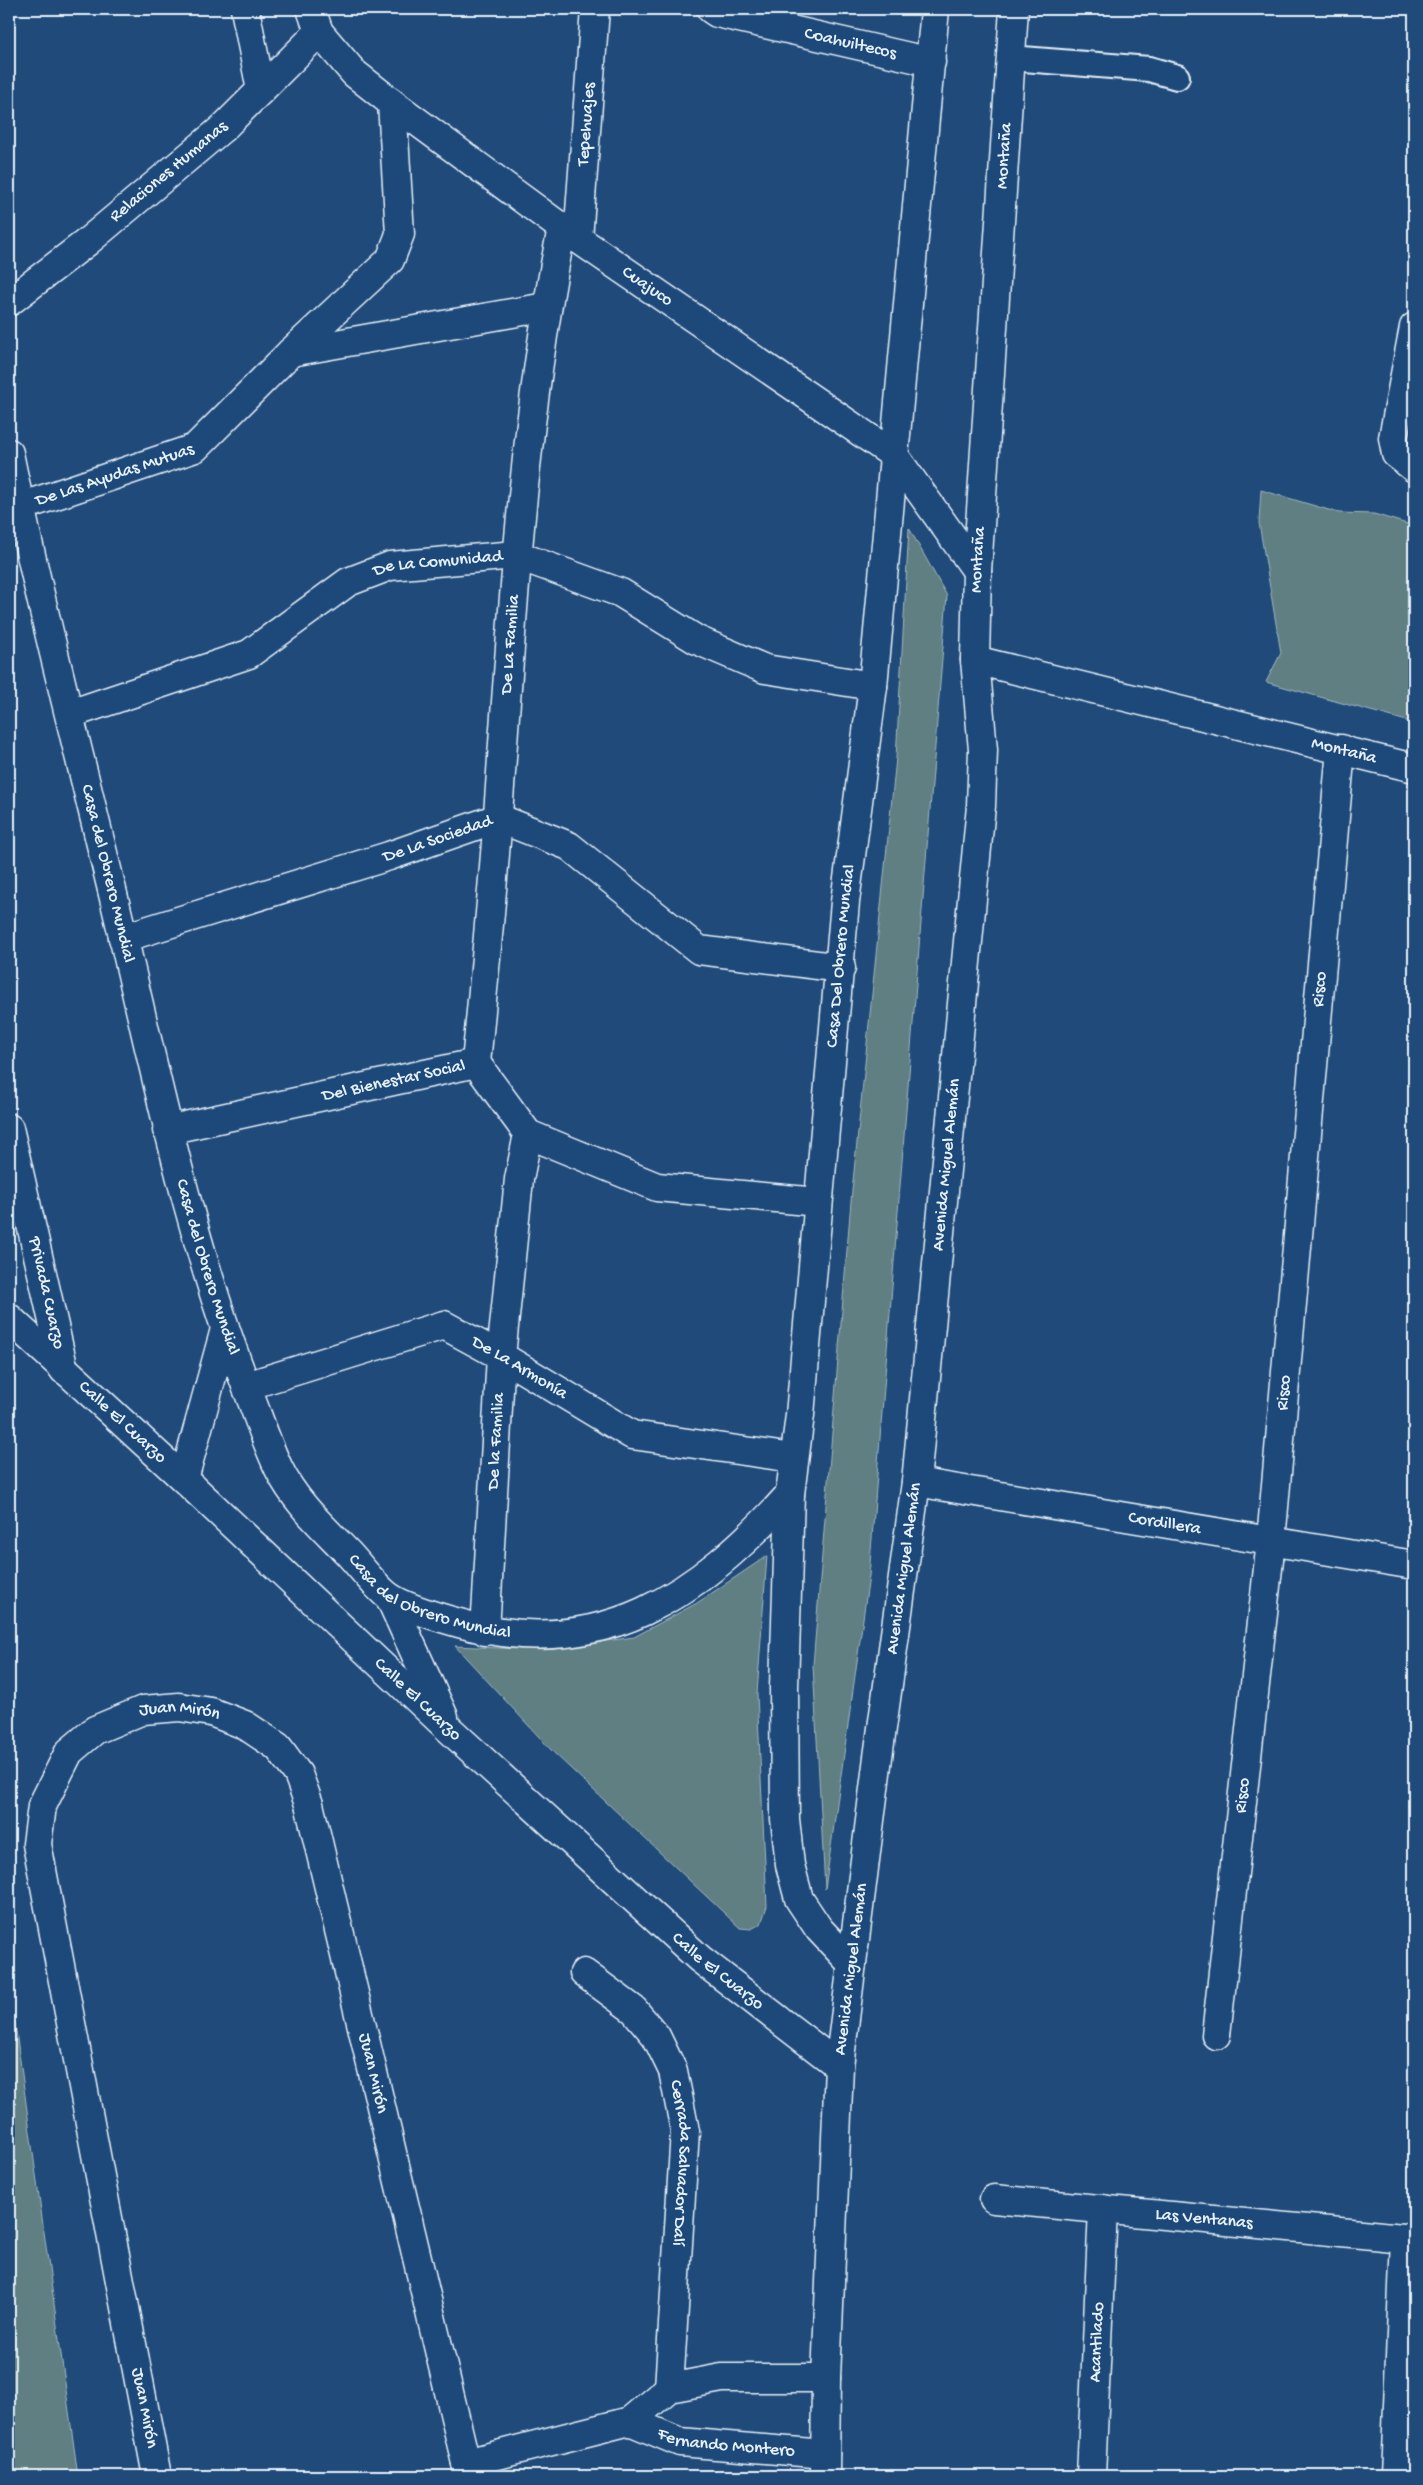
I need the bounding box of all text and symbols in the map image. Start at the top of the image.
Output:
street label: Coahuiltecos [802,23,900,65]
street label: Tepehuajes [573,80,600,168]
street label: Relaciones Humanas [106,116,233,227]
street label: Montaña [992,121,1017,190]
street label: Cuajuco [618,261,677,311]
street label: De Las Ayudas Mutuas [32,438,198,512]
street label: Montaña [966,525,990,593]
street label: De La Comunidad [369,546,505,582]
street label: De La Familia [496,593,525,696]
street label: Montaña [1309,733,1380,769]
street label: Casa del Obrero Mundial [76,782,139,965]
street label: De La Sociedad [379,810,497,868]
street label: Casa Del Obrero Mundial [822,863,860,1049]
street label: Risco [1308,971,1332,1008]
street label: Del Bienestar Social [319,1055,467,1107]
street label: Avenida Miguel Alemán [928,1077,965,1252]
street label: Casa del Obrero Mundial [171,1177,244,1358]
street label: Privada Cuarzo [23,1234,69,1351]
street label: De La Armonía [467,1331,572,1405]
street label: Risco [1272,1374,1296,1411]
street label: Calle El Cuarzo [74,1376,171,1468]
street label: De la Familia [483,1391,509,1492]
street label: Avenida Miguel Alemán [882,1481,926,1656]
street label: Cordillera [1127,1507,1204,1540]
street label: Casa del Obrero Mundial [343,1550,512,1644]
street label: Calle El Cuarzo [369,1653,466,1746]
street label: Juan Mirón [138,1696,224,1725]
street label: Risco [1230,1777,1255,1814]
street label: Avenida Miguel Alemán [830,1881,873,2056]
street label: Calle El Cuarzo [667,1928,768,2015]
street label: Juan Mirón [353,2031,393,2116]
street label: Cerrada Salvador Dalí [665,2078,696,2248]
street label: Las Ventanas [1154,2204,1255,2234]
street label: Acantilado [1085,2301,1109,2383]
street label: Juan Mirón [126,2366,162,2450]
street label: Fernando Montero [653,2423,796,2462]

